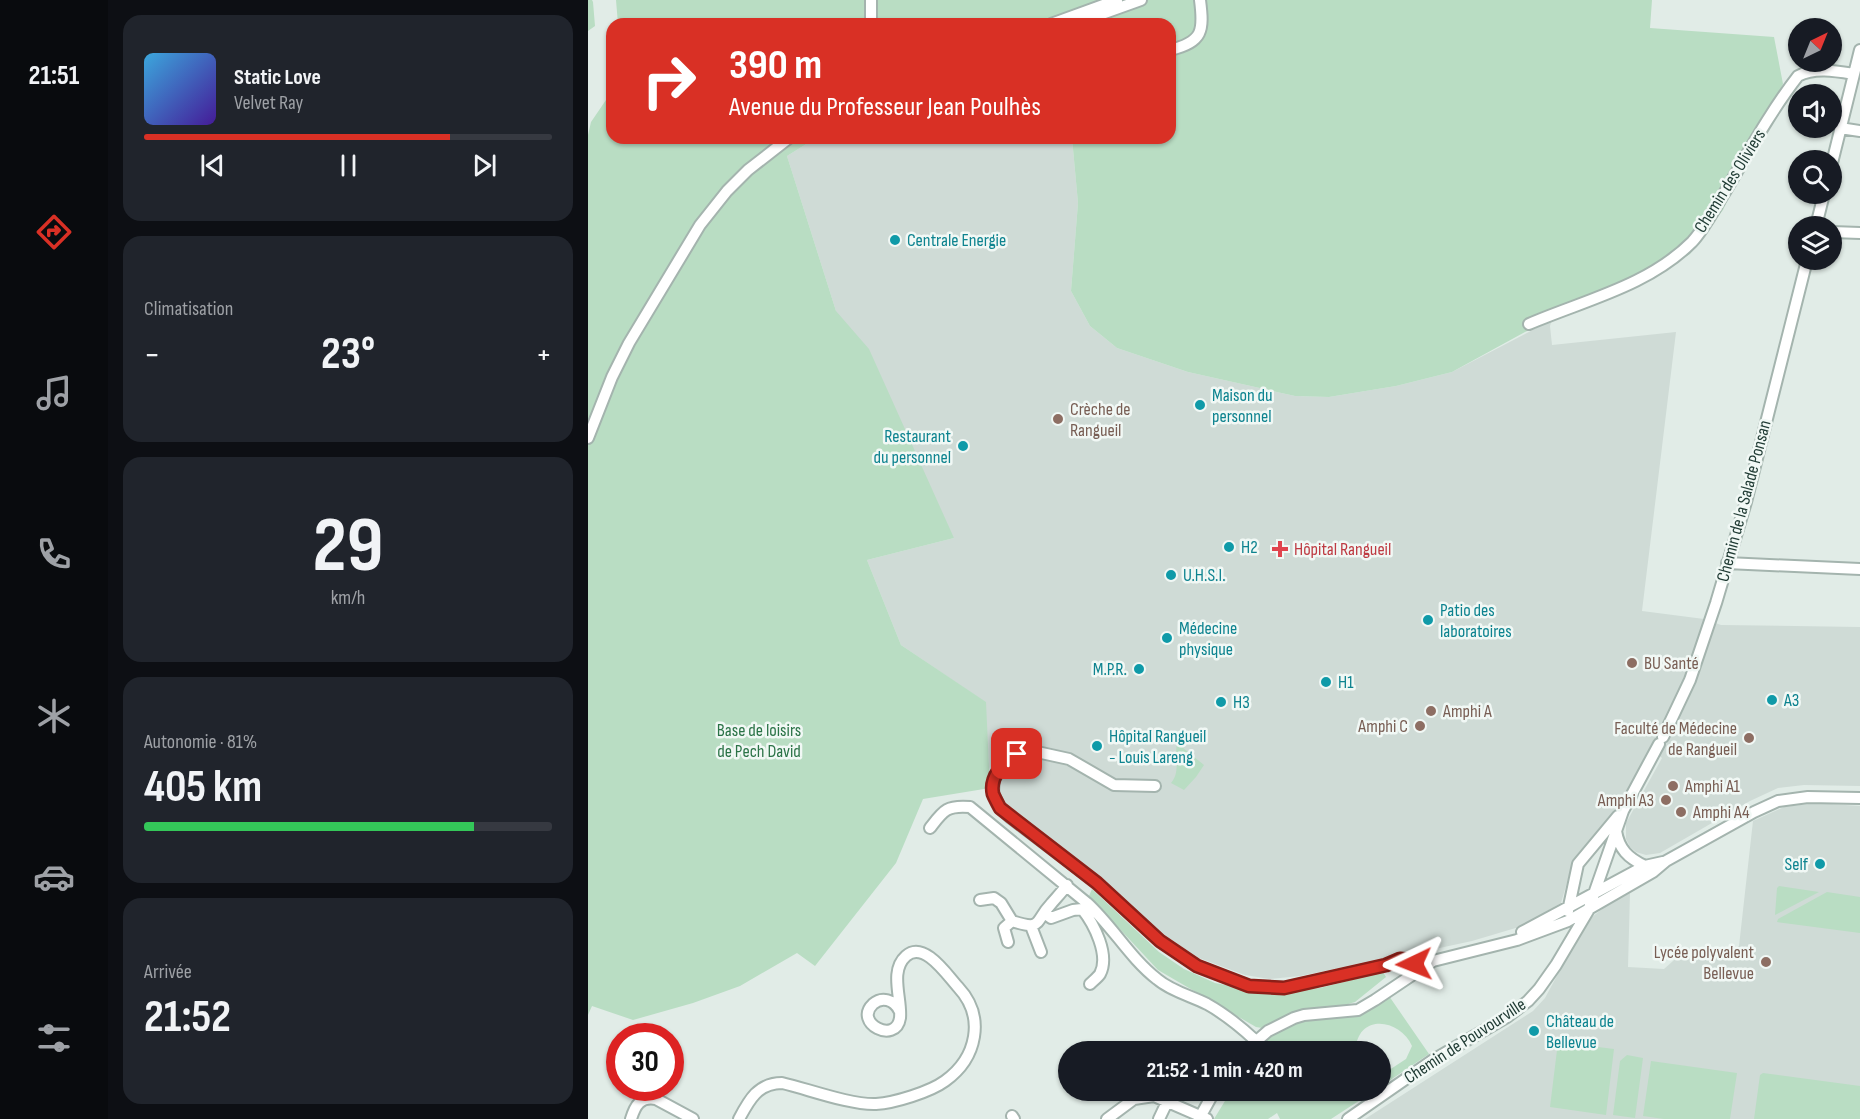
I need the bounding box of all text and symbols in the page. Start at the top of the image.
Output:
north arrow [1788,18,1842,72]
map controls [1788,18,1842,270]
text: 390 m [729,40,822,91]
icon: right [630,42,708,120]
text: 21:51 [29,60,79,92]
text: Static Love [234,64,321,91]
button: sound [1788,84,1842,138]
text: Velvet Ray [234,91,303,115]
text: Avenue du Professeur Jean Poulhès [729,91,1041,123]
street label: Chemin des Oliviers [1690,125,1770,237]
icon: previous [196,149,229,182]
icon: pause [332,149,365,182]
icon: next [468,149,501,182]
button: search [1788,150,1842,204]
icon: directions [33,211,75,253]
button: layers [1788,216,1842,270]
place label: Centrale Energie [907,230,1006,251]
marker: Centrale Energie [888,233,902,247]
text: Climatisation [144,297,233,321]
text: 23° [321,327,375,382]
text: − [144,335,160,375]
text: + [536,335,552,375]
icon: music [33,372,75,414]
place label: Maison du personnel [1212,385,1273,427]
marker: Maison du personnel [1193,398,1207,412]
place label: Crèche de Rangueil [1070,399,1131,441]
marker: Crèche de Rangueil [1051,412,1065,426]
street label: Chemin de la Salade Ponsan [1712,418,1776,584]
place label: Restaurant du personnel [874,426,952,468]
marker: Restaurant du personnel [956,439,970,453]
text: 29 [312,500,384,593]
icon: phone [33,533,75,575]
place label: H2 [1241,537,1258,558]
place label: Hôpital Rangueil [1294,539,1391,560]
marker: H2 [1222,540,1236,554]
marker: Hôpital Rangueil [1271,540,1289,558]
place label: U.H.S.I. [1183,565,1226,586]
marker: U.H.S.I. [1164,568,1178,582]
text: km/h [331,586,365,610]
place label: Patio des laboratoires [1440,600,1512,642]
marker: Patio des laboratoires [1421,613,1435,627]
place label: Médecine physique [1179,618,1237,660]
marker: Médecine physique [1160,631,1174,645]
place label: BU Santé [1644,653,1699,674]
marker: BU Santé [1625,656,1639,670]
place label: M.P.R. [1093,659,1127,680]
marker: M.P.R. [1132,662,1146,676]
place label: H1 [1338,672,1354,693]
marker: H1 [1319,675,1333,689]
place label: A3 [1783,690,1799,711]
place label: H3 [1233,692,1250,713]
marker: A3 [1765,693,1779,707]
icon: climate [33,695,75,737]
marker: H3 [1214,695,1228,709]
place label: Amphi A [1442,701,1492,722]
marker: Amphi A [1424,704,1438,718]
place label: Amphi C [1357,716,1408,737]
place label: Faculté de Médecine de Rangueil [1614,718,1737,760]
marker: Amphi C [1413,719,1427,733]
park label: Base de loisirs de Pech David [717,720,801,762]
place label: Hôpital Rangueil - Louis Lareng [1109,726,1206,768]
pin [991,728,1042,779]
text: Autonomie · 81% [144,730,257,754]
marker: Faculté de Médecine de Rangueil [1742,731,1756,745]
icon: arrive [1000,737,1033,770]
marker: Hôpital Rangueil - Louis Lareng [1090,739,1104,753]
text: 405 km [144,760,262,815]
place label: Amphi A1 [1684,776,1741,797]
marker: Amphi A1 [1666,779,1680,793]
place label: Amphi A3 [1597,790,1654,811]
marker: Amphi A3 [1659,793,1673,807]
place label: Amphi A4 [1692,802,1750,823]
marker: Amphi A4 [1674,805,1688,819]
place label: Self [1785,854,1809,875]
icon: car [33,856,75,898]
marker: Self [1813,857,1827,871]
position arrow [1382,932,1446,996]
place label: Lycée polyvalent Bellevue [1654,942,1755,984]
marker: Lycée polyvalent Bellevue [1759,955,1773,969]
text: Arrivée [144,960,192,984]
text: 21:52 [144,990,231,1045]
street label: Chemin de Pouvourville [1400,994,1530,1088]
place label: Château de Bellevue [1546,1011,1614,1053]
icon: filters [33,1017,75,1059]
speed limit sign: 30 [606,1023,684,1101]
marker: Château de Bellevue [1527,1024,1541,1038]
text: 21:52 · 1 min · 420 m [1146,1057,1303,1084]

